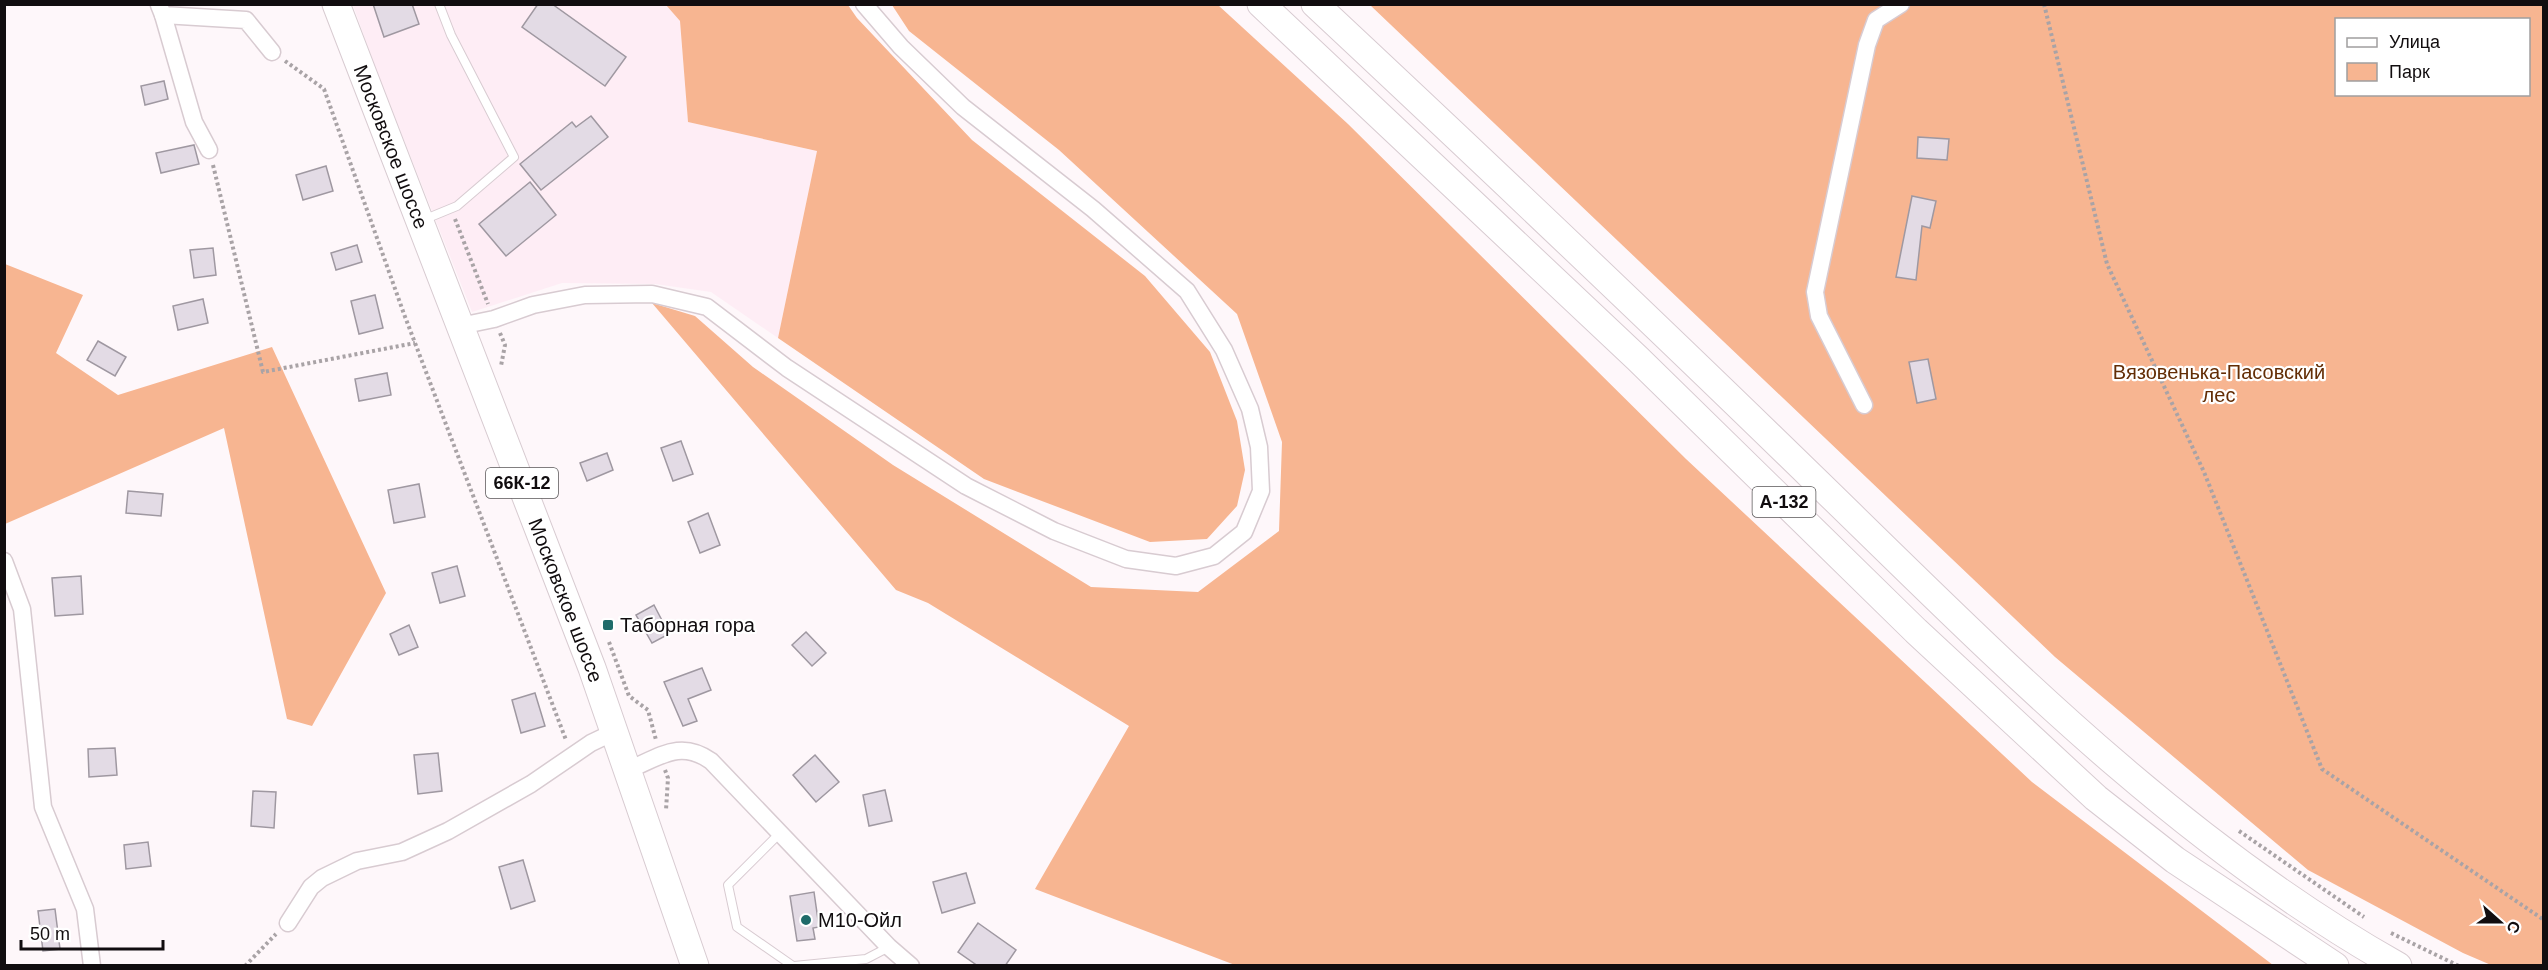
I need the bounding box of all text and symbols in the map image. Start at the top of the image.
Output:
legend [2335,18,2530,96]
text: Улица [2389,32,2441,52]
street label: Московское шоссе [350,62,433,232]
text: Парк [2389,62,2430,82]
park label: Вязовенька-Пасовский лес [2113,361,2325,406]
road number: 66К-12 [486,468,558,498]
road number: А-132 [1752,487,1816,517]
street label: Московское шоссе [524,515,607,685]
place label: Таборная гора [620,614,756,636]
marker: Таборная гора [601,618,615,632]
north arrow [2470,892,2530,952]
place label: М10-Ойл [818,909,902,931]
scale bar [21,913,164,951]
marker: М10-Ойл [799,913,813,927]
text: С [2503,919,2524,936]
text: 50 m [30,924,70,944]

